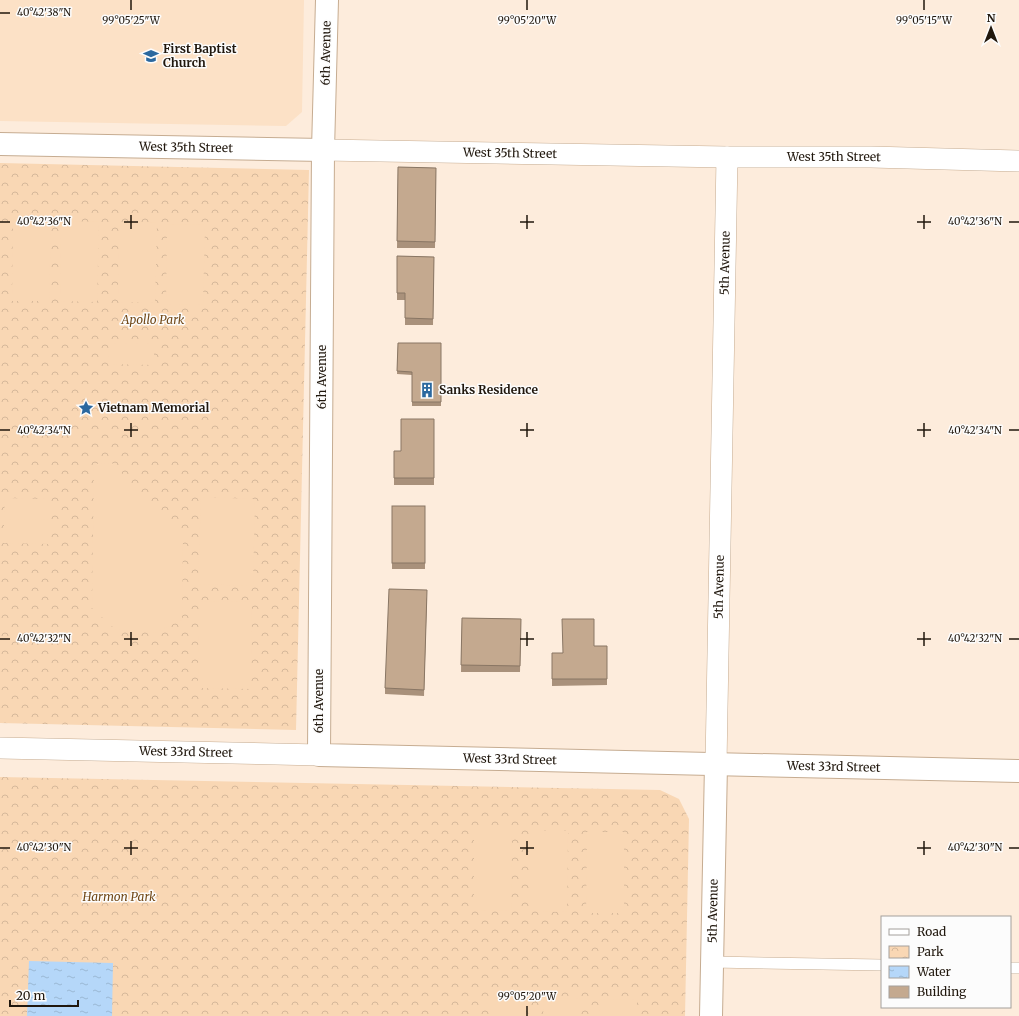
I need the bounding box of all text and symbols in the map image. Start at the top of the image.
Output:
text: 40°42'38"N [17,6,71,19]
north arrow [971,8,1011,48]
text: N [987,11,996,25]
text: 99°05'25"W [102,14,161,27]
text: 99°05'20"W [498,14,557,27]
text: 99°05'15"W [896,14,953,27]
street label: 6th Avenue [317,21,334,85]
place label: First Baptist Church [163,41,237,70]
school or university icon: First Baptist Church [142,47,160,65]
street label: West 35th Street [138,139,233,155]
street label: West 35th Street [462,144,557,161]
street label: West 35th Street [786,149,881,164]
text: 40°42'36"N [17,215,71,228]
text: 40°42'36"N [948,215,1002,228]
street label: 5th Avenue [716,231,733,295]
park label: Apollo Park [121,312,185,327]
street label: 6th Avenue [314,345,329,409]
building icon: Sanks Residence [418,381,436,399]
place label: Sanks Residence [439,382,538,397]
place icon: Vietnam Memorial [77,399,95,417]
place label: Vietnam Memorial [97,400,209,415]
text: 40°42'34"N [17,424,71,437]
text: 40°42'34"N [948,424,1002,437]
street label: 5th Avenue [711,555,727,619]
text: 40°42'32"N [17,632,71,645]
text: 40°42'32"N [948,632,1002,645]
street label: 6th Avenue [311,669,326,733]
street label: West 33rd Street [138,743,233,760]
street label: West 33rd Street [462,750,557,767]
street label: West 33rd Street [786,758,881,775]
text: 40°42'30"N [17,841,72,854]
text: 40°42'30"N [948,841,1003,854]
street label: 5th Avenue [704,879,721,943]
park label: Harmon Park [81,889,156,904]
legend [881,916,1011,1008]
text: Road [917,924,946,939]
text: Park [917,944,944,959]
text: Water [916,964,952,979]
scale bar [10,982,78,1008]
text: Building [917,984,967,999]
text: 20 m [16,988,45,1003]
text: 99°05'20"W [498,990,557,1003]

